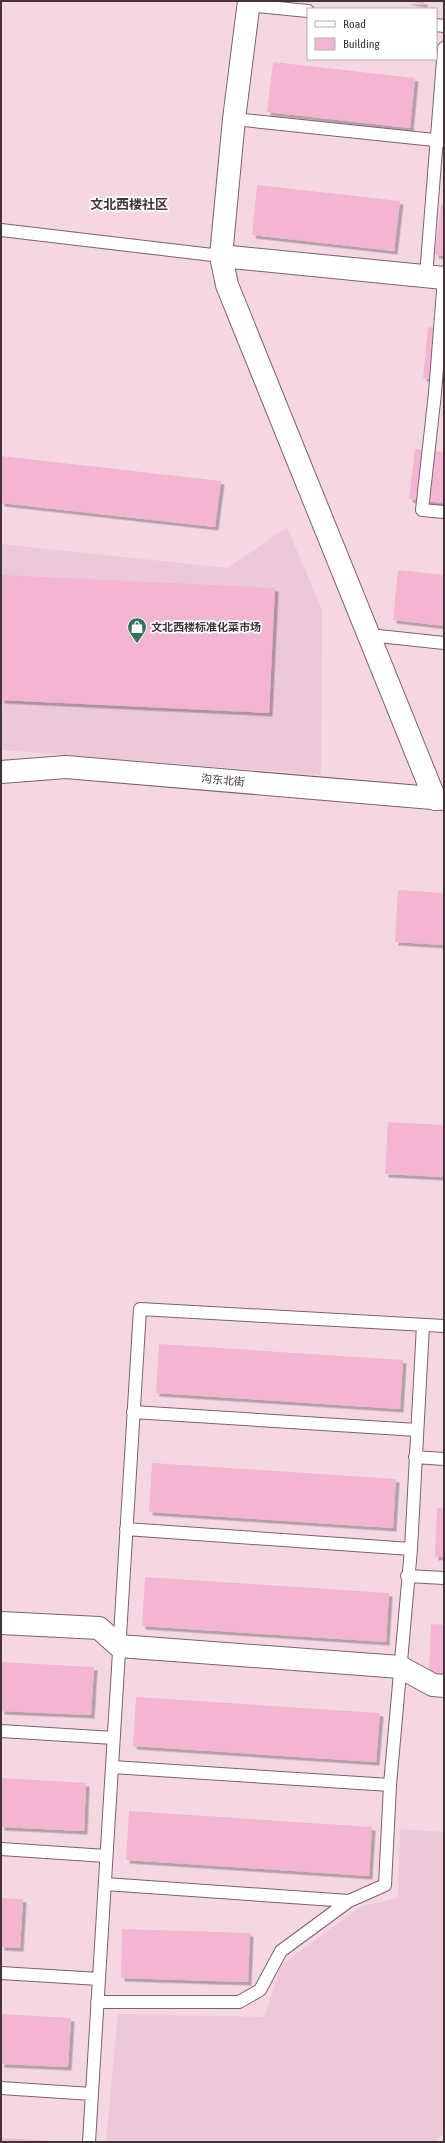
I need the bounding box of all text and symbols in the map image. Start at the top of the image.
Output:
legend [307,8,437,60]
text: Road [343,17,366,31]
text: Building [343,37,381,51]
district label: 文北西楼社区 [90,197,168,212]
shop icon: 文北西楼标准化菜市场 [126,616,148,644]
place label: 文北西楼标准化菜市场 [151,621,261,633]
street label: 沟东北街 [201,772,245,788]

